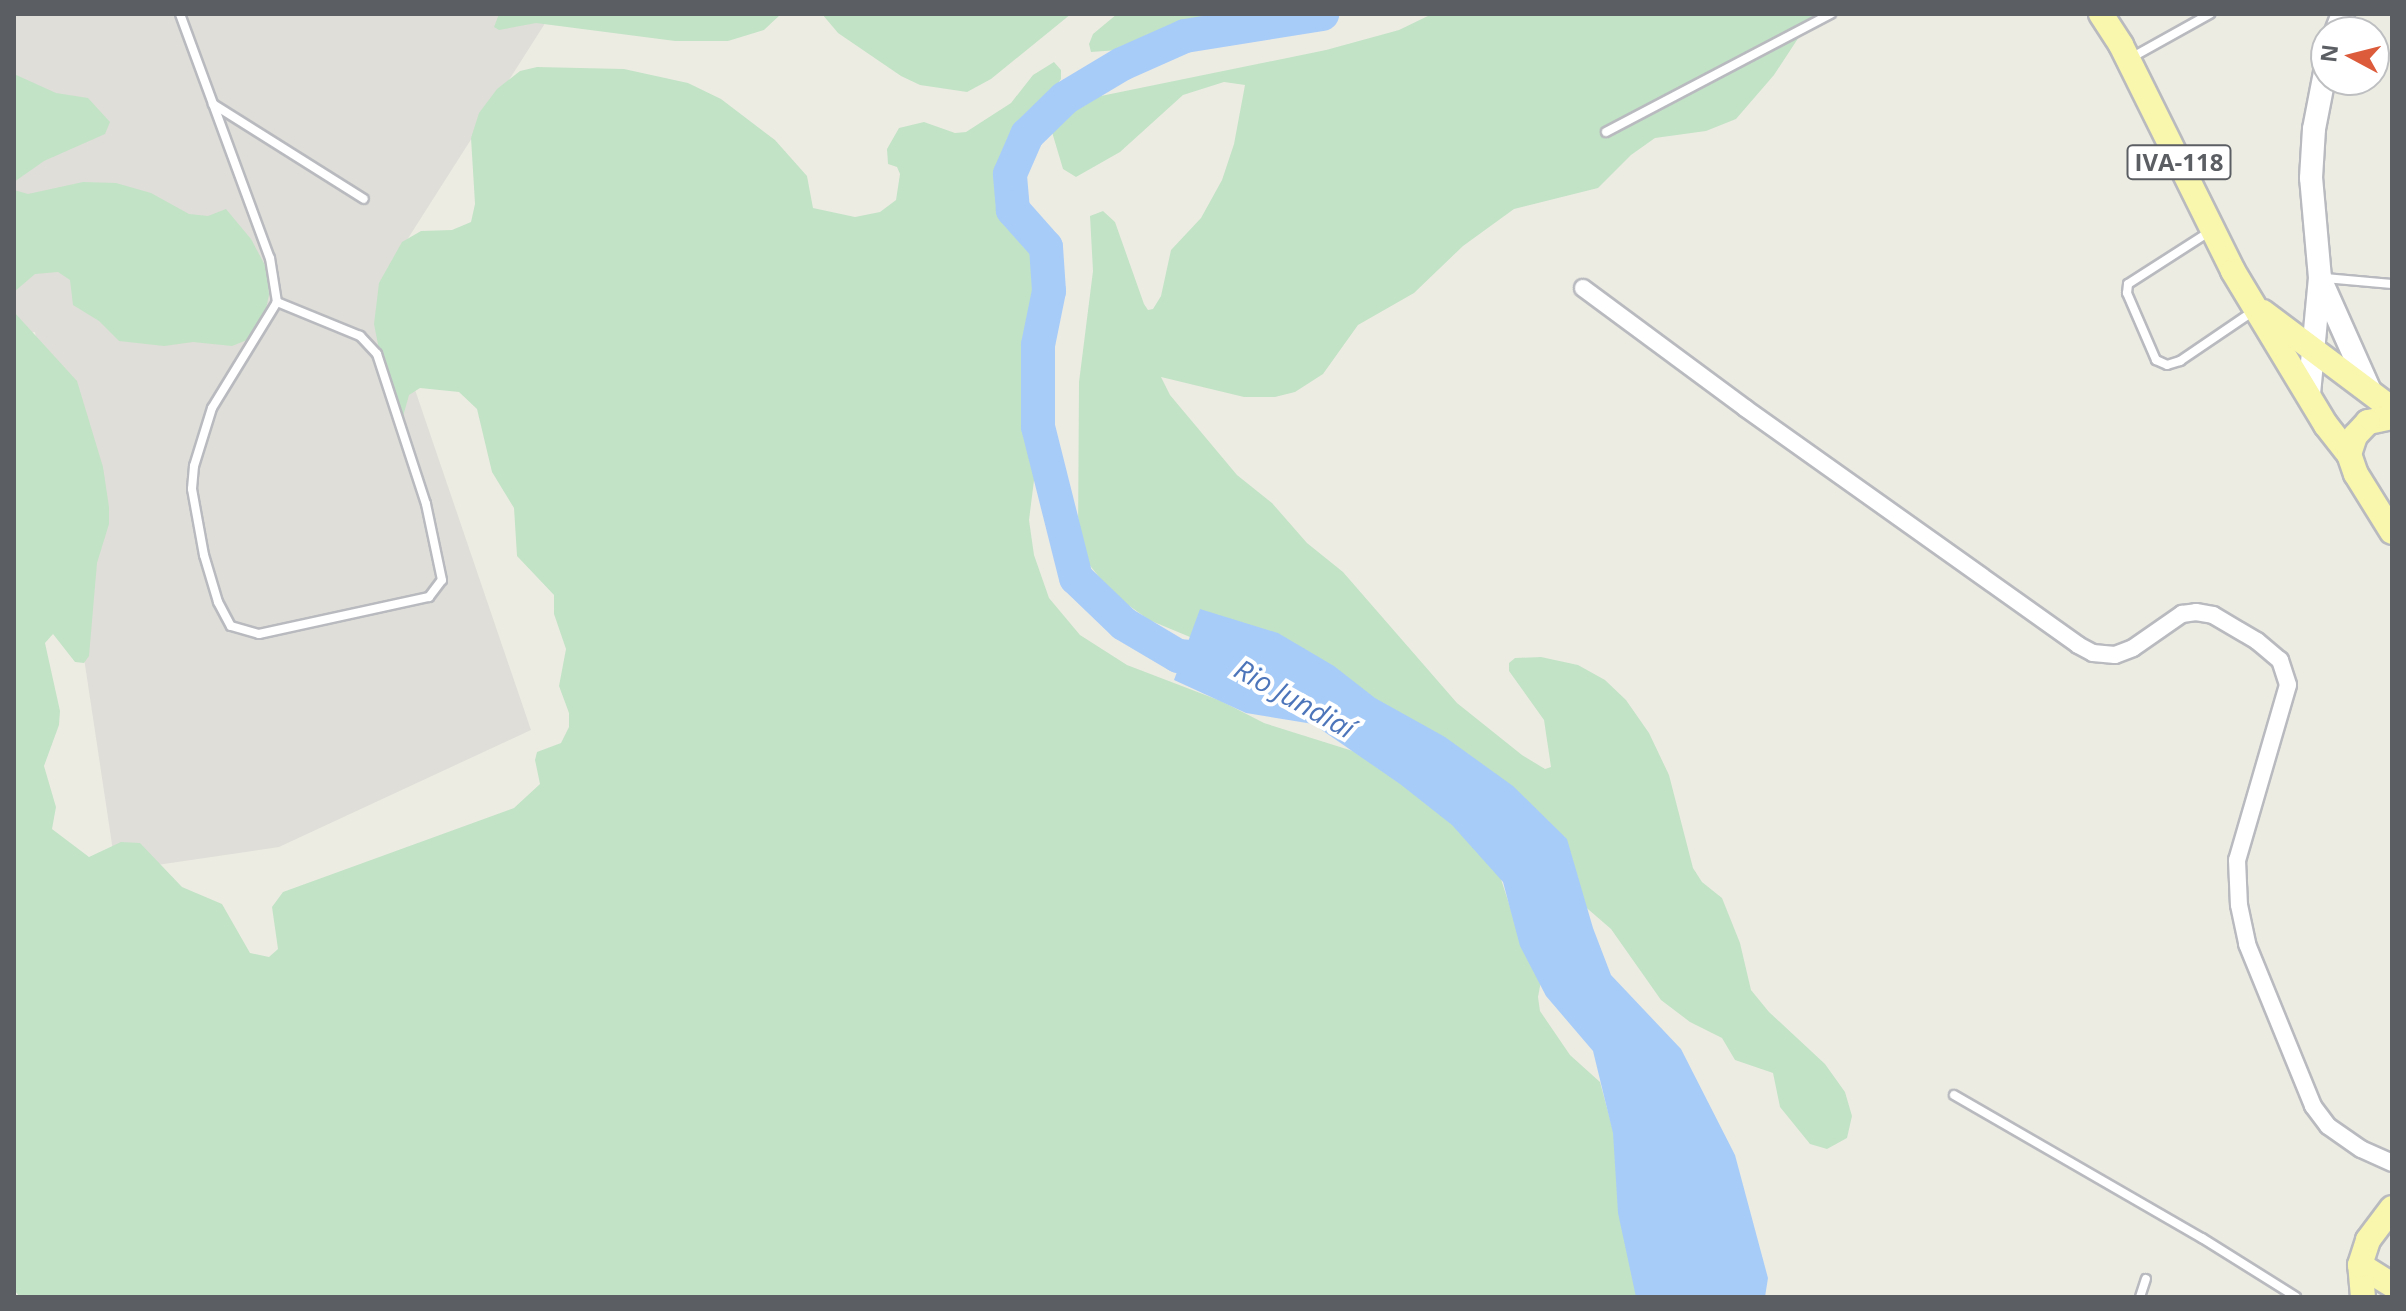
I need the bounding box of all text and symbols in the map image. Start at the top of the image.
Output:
north arrow [2310,16,2390,96]
text: N [2312,43,2344,64]
road number: IVA-118 [2125,142,2233,182]
water label: Rio Jundiaí [1229,651,1361,745]

